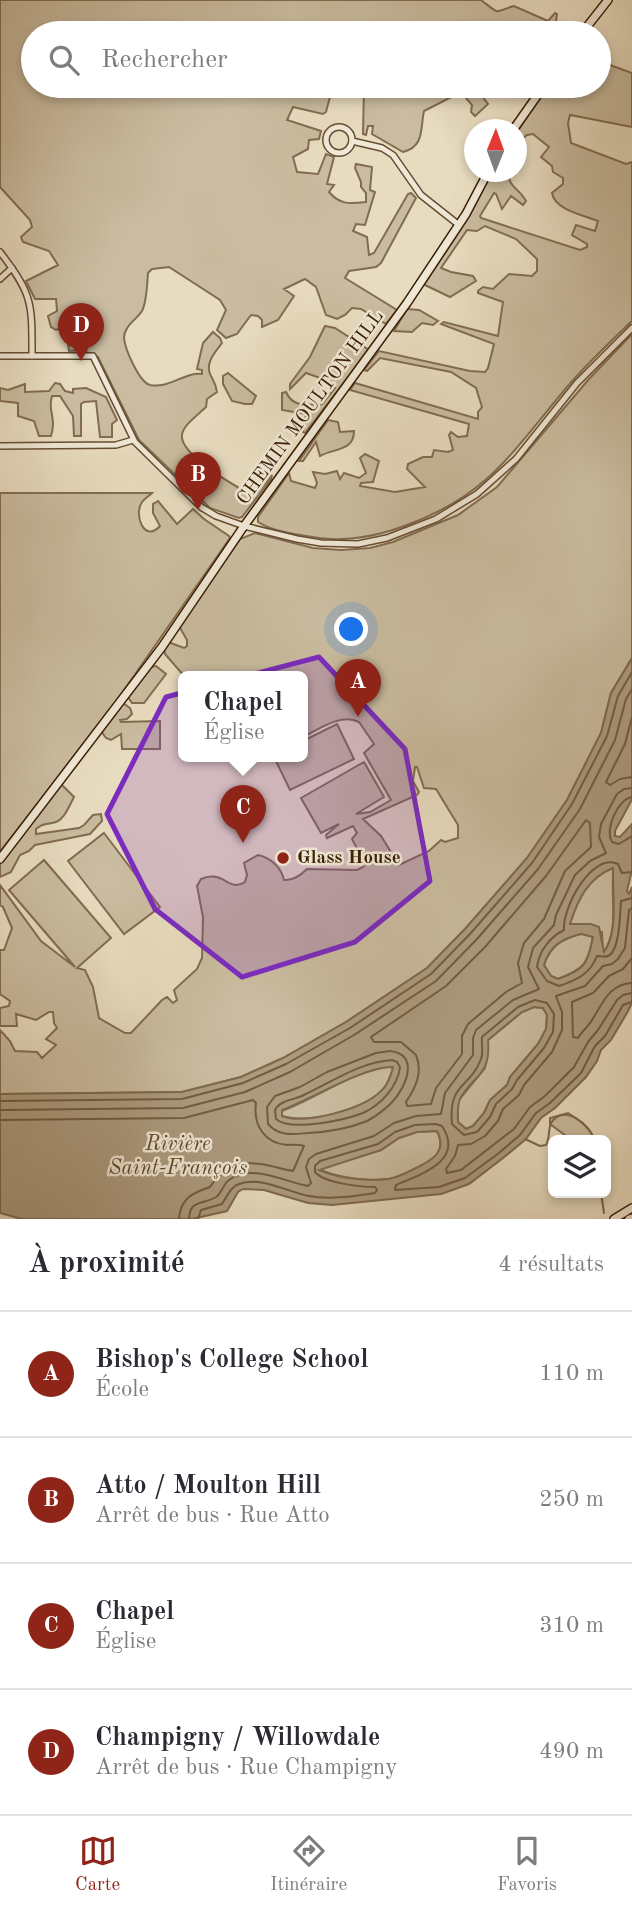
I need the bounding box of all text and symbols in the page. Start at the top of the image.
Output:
search box [21,21,611,98]
icon: search [45,41,83,79]
text: Rechercher [101,47,228,73]
north arrow [464,119,527,182]
pin: D [58,303,104,361]
street label: CHEMIN MOULTON HILL [234,307,388,509]
pin: B [175,452,221,510]
your location [334,612,368,646]
pin: A [335,659,381,717]
popup [178,671,308,762]
text: Chapel [203,690,283,716]
text: Église [203,721,265,744]
pin: C [220,785,266,843]
place label: Glass House [297,849,401,868]
marker: Glass House [275,850,291,866]
water label: Rivière Saint-François [109,1134,248,1179]
map controls [548,1135,611,1198]
button: layers [548,1135,611,1198]
text: À proximité [28,1249,185,1279]
text: 4 résultats [498,1253,604,1276]
text: Bishop's College School [95,1347,368,1373]
text: A [42,1362,60,1385]
text: 110 m [539,1362,604,1385]
text: École [95,1378,149,1401]
text: Atto / Moulton Hill [95,1473,321,1499]
text: B [43,1488,59,1511]
text: 250 m [539,1488,604,1511]
text: Arrêt de bus · Rue Atto [95,1504,330,1527]
text: Chapel [95,1599,174,1625]
text: C [43,1614,59,1637]
text: 310 m [539,1614,604,1637]
text: Église [95,1630,156,1653]
text: Champigny / Willowdale [95,1725,380,1751]
text: D [42,1740,60,1763]
text: 490 m [539,1740,604,1763]
text: Arrêt de bus · Rue Champigny [95,1756,397,1779]
tab: Carte [75,1832,120,1897]
tab: Itinéraire [270,1832,347,1897]
tab: Favoris [497,1832,557,1897]

